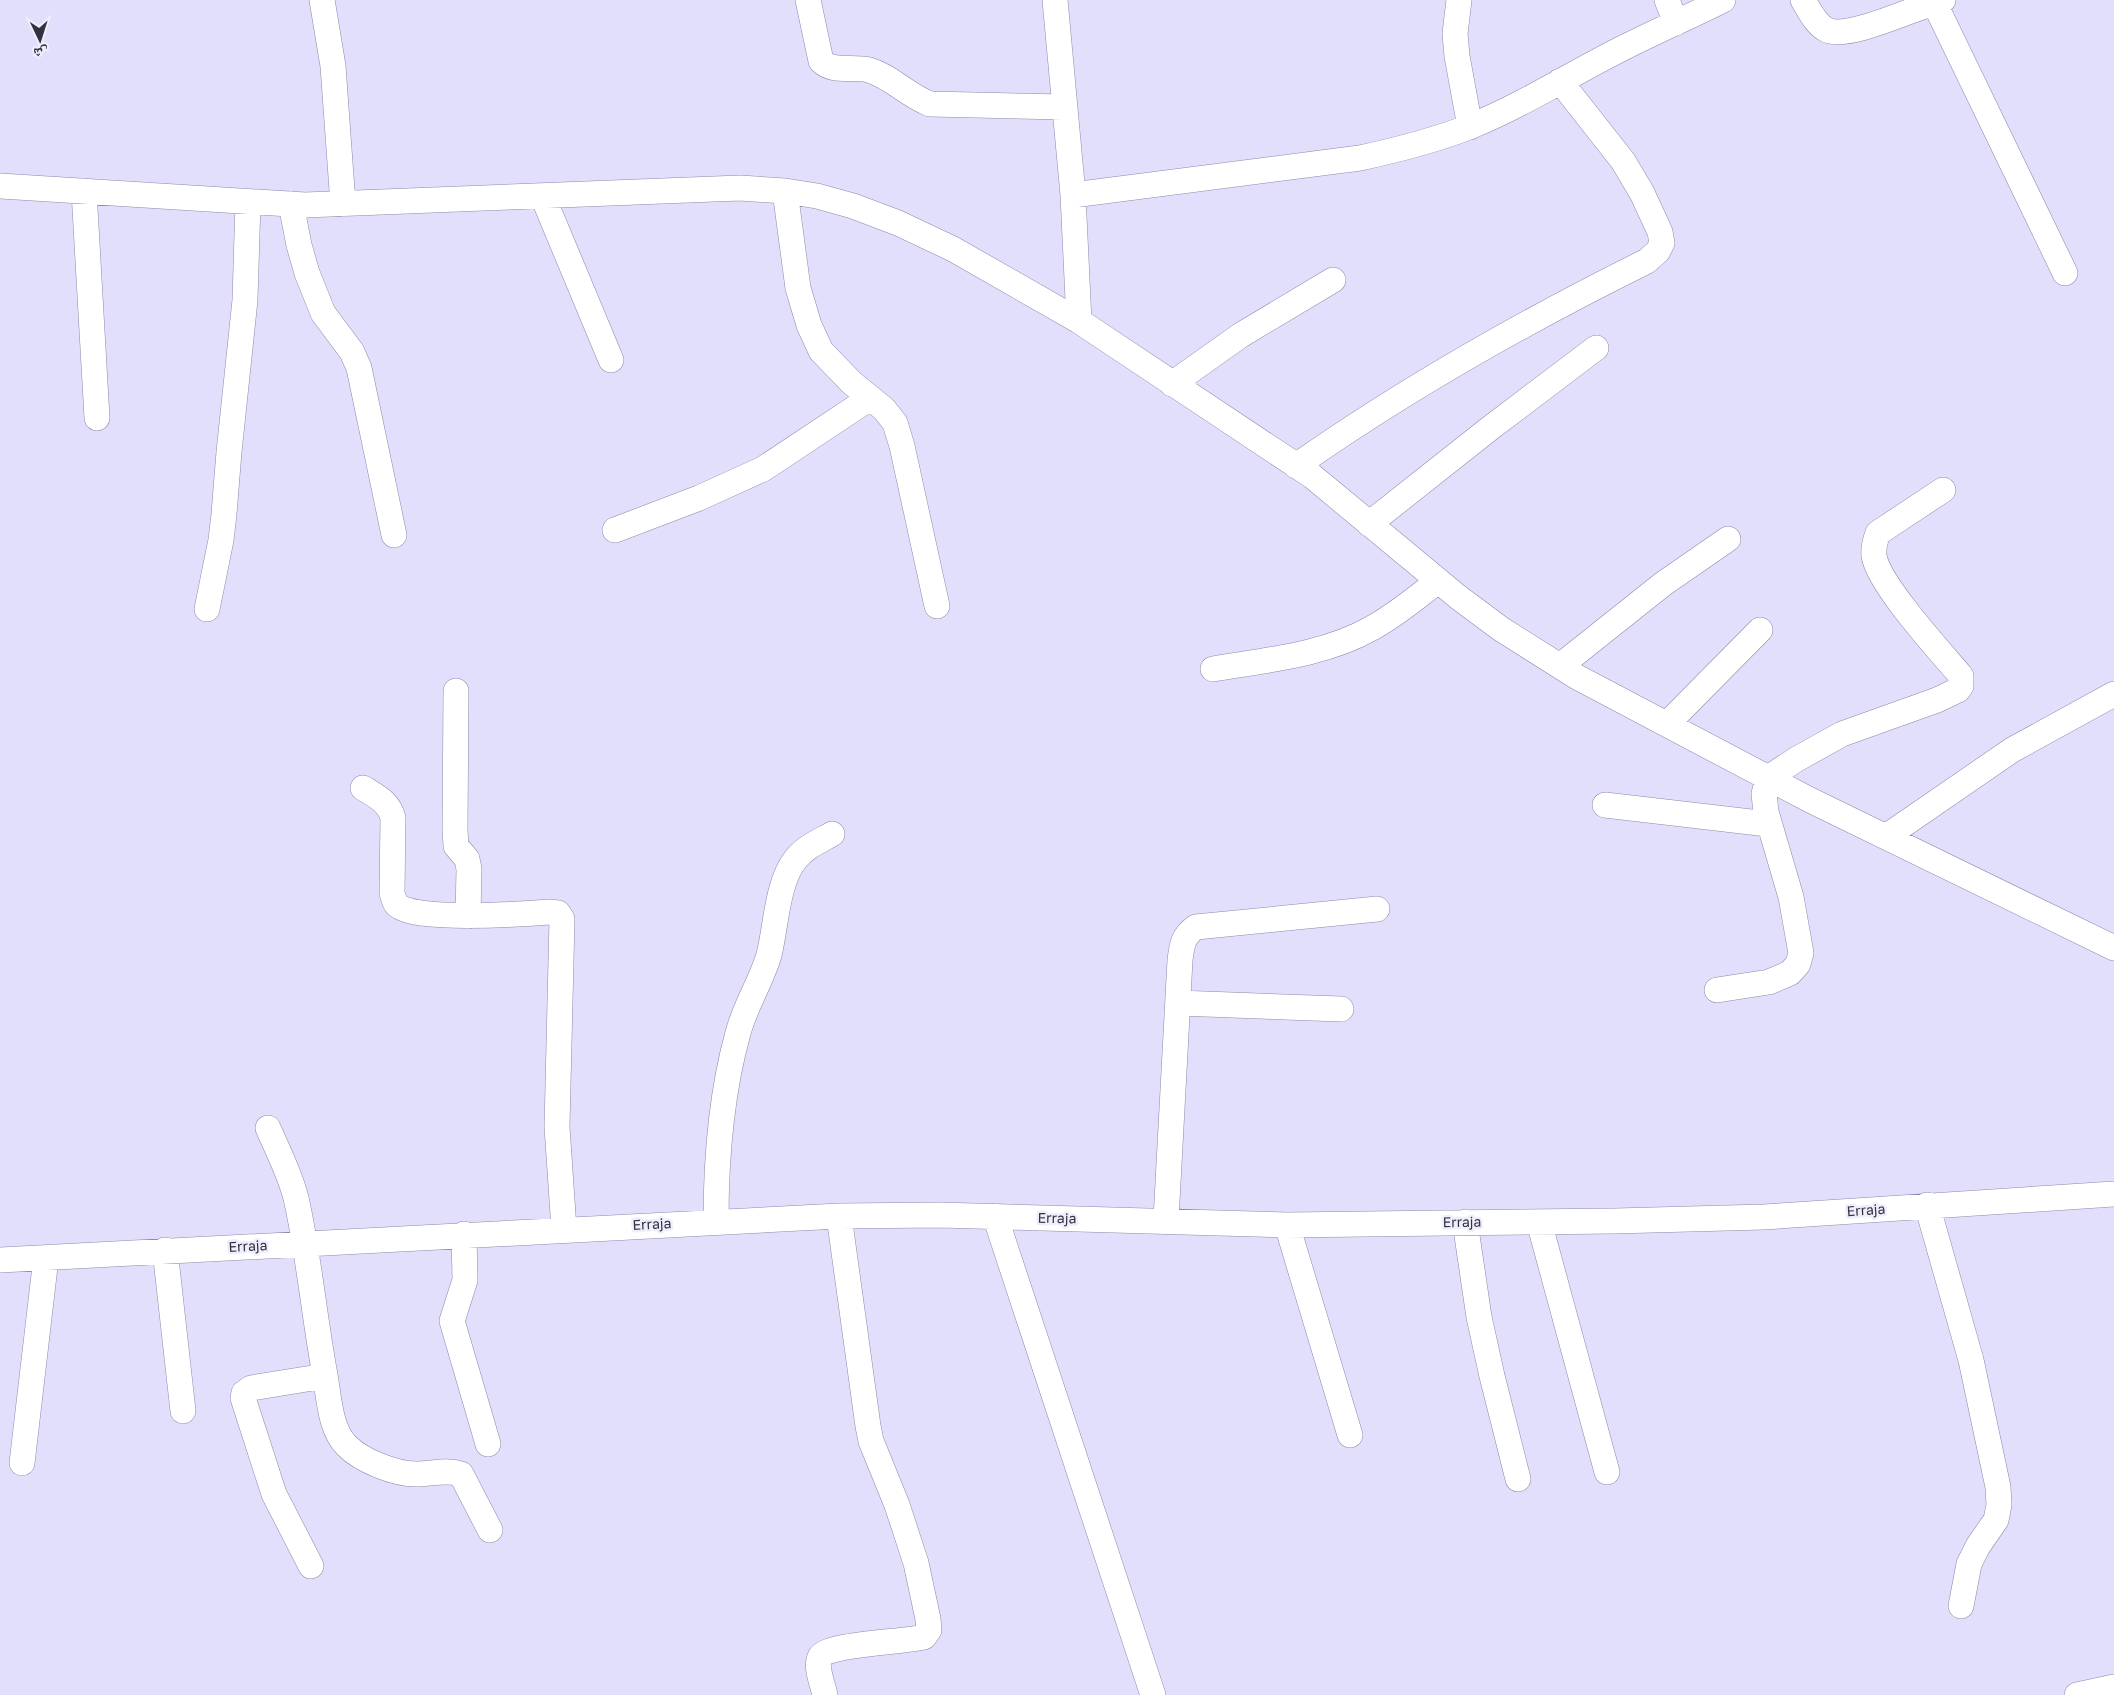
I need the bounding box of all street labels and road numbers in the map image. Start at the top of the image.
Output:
street label: Erraja [1846,1200,1886,1219]
street label: Erraja [1037,1209,1077,1226]
street label: Erraja [1442,1213,1482,1230]
street label: Erraja [632,1214,672,1233]
street label: Erraja [228,1236,268,1255]

